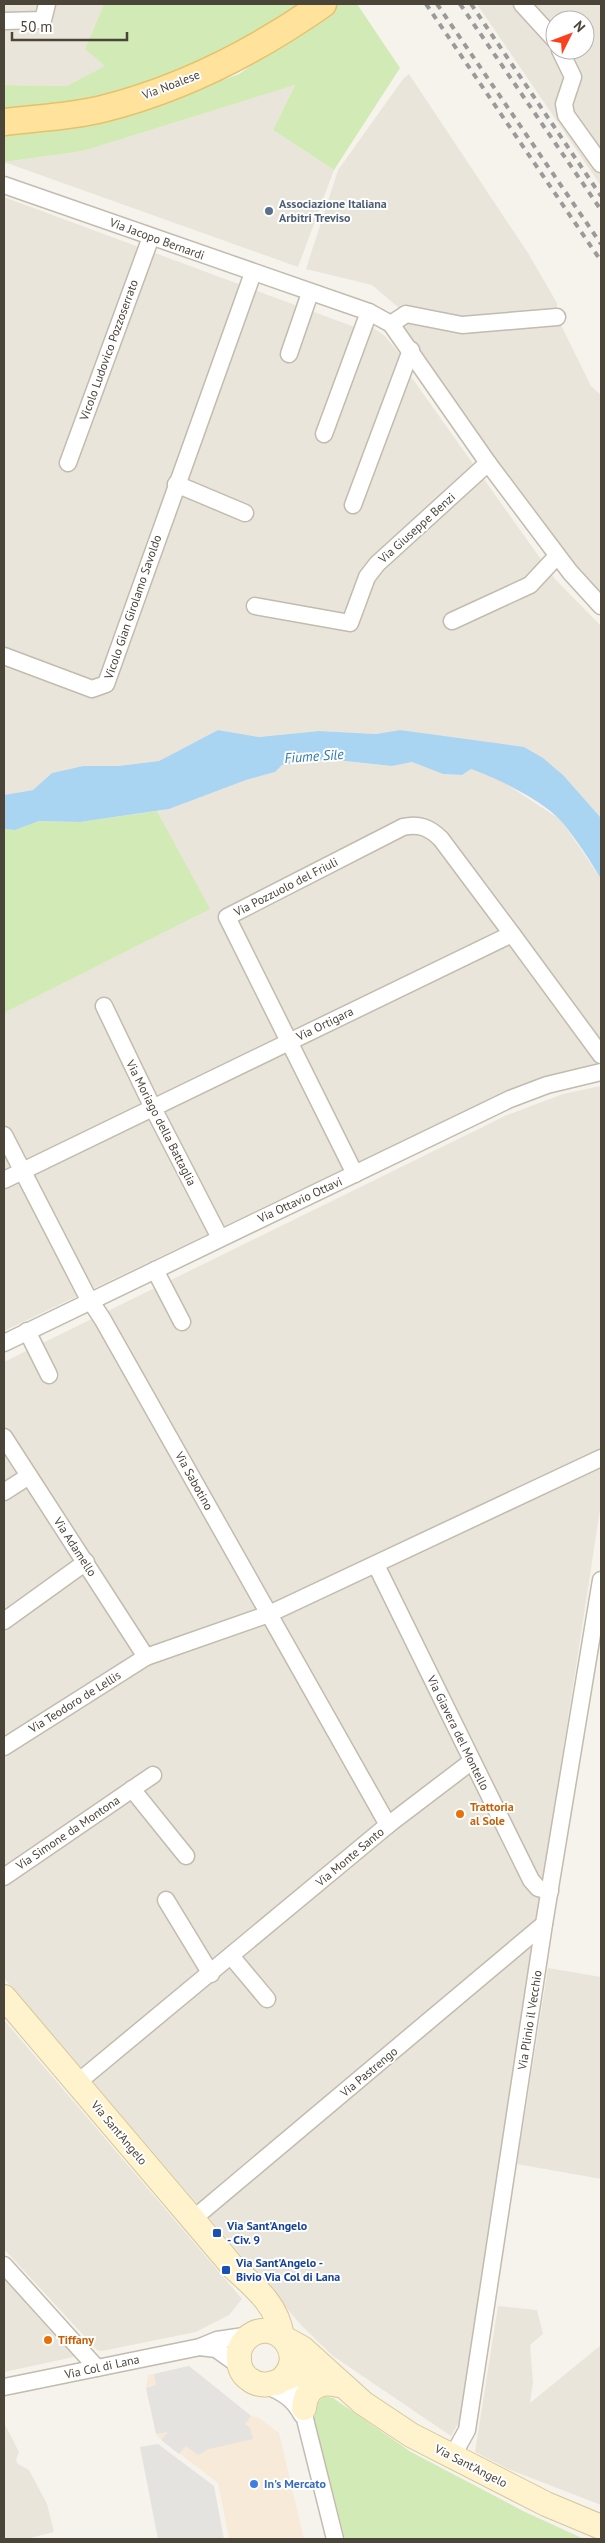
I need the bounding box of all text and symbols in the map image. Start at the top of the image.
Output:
scale bar [12,10,128,42]
north arrow [545,10,595,60]
text: 50 m [20,17,53,36]
text: N [570,17,589,36]
street label: Via Noalese [139,67,202,103]
place label: Associazione Italiana Arbitri Treviso [279,196,387,225]
marker: Associazione Italiana Arbitri Treviso [263,205,275,217]
street label: Via Jacopo Bernardi [107,214,207,263]
street label: Vicolo Ludovico Pozzoserrato [76,277,141,423]
street label: Via Giuseppe Benzi [375,489,458,567]
street label: Vicolo Gian Girolamo Savoldo [100,533,164,682]
water label: Fiume Sile [284,745,345,767]
street label: Via Pozzuolo del Friuli [231,854,340,920]
street label: Via Ortigara [293,1003,356,1044]
street label: Via Moriago della Battaglia [123,1056,200,1188]
street label: Via Ottavio Ottavi [254,1173,344,1226]
street label: Via Sabotino [172,1448,217,1513]
street label: Via Adamello [50,1513,100,1579]
street label: Via Teodoro de Lellis [25,1667,123,1736]
street label: Via Giavera del Montello [424,1672,493,1793]
street label: Via Simone da Montona [12,1792,122,1873]
place label: Trattoria al Sole [470,1799,514,1828]
marker: Trattoria al Sole [454,1808,466,1820]
street label: Via Monte Santo [312,1824,387,1890]
street label: Via Plinio il Vecchio [514,1969,545,2072]
street label: Via Pastrengo [336,2043,400,2101]
street label: Via Sant'Angelo [87,2097,151,2168]
place label: Via Sant'Angelo - Civ. 9 [226,2218,308,2247]
marker: Via Sant'Angelo - Civ. 9 [211,2227,223,2239]
place label: Via Sant'Angelo - Bivio Via Col di Lana [235,2255,340,2284]
marker: Via Sant'Angelo - Bivio Via Col di Lana [220,2264,232,2276]
place label: Tiffany [58,2332,94,2347]
marker: Tiffany [42,2334,54,2346]
street label: Via Col di Lana [62,2351,141,2382]
street label: Via Sant'Angelo [432,2440,510,2490]
place label: In's Mercato [264,2476,326,2491]
marker: In's Mercato [248,2478,260,2490]

